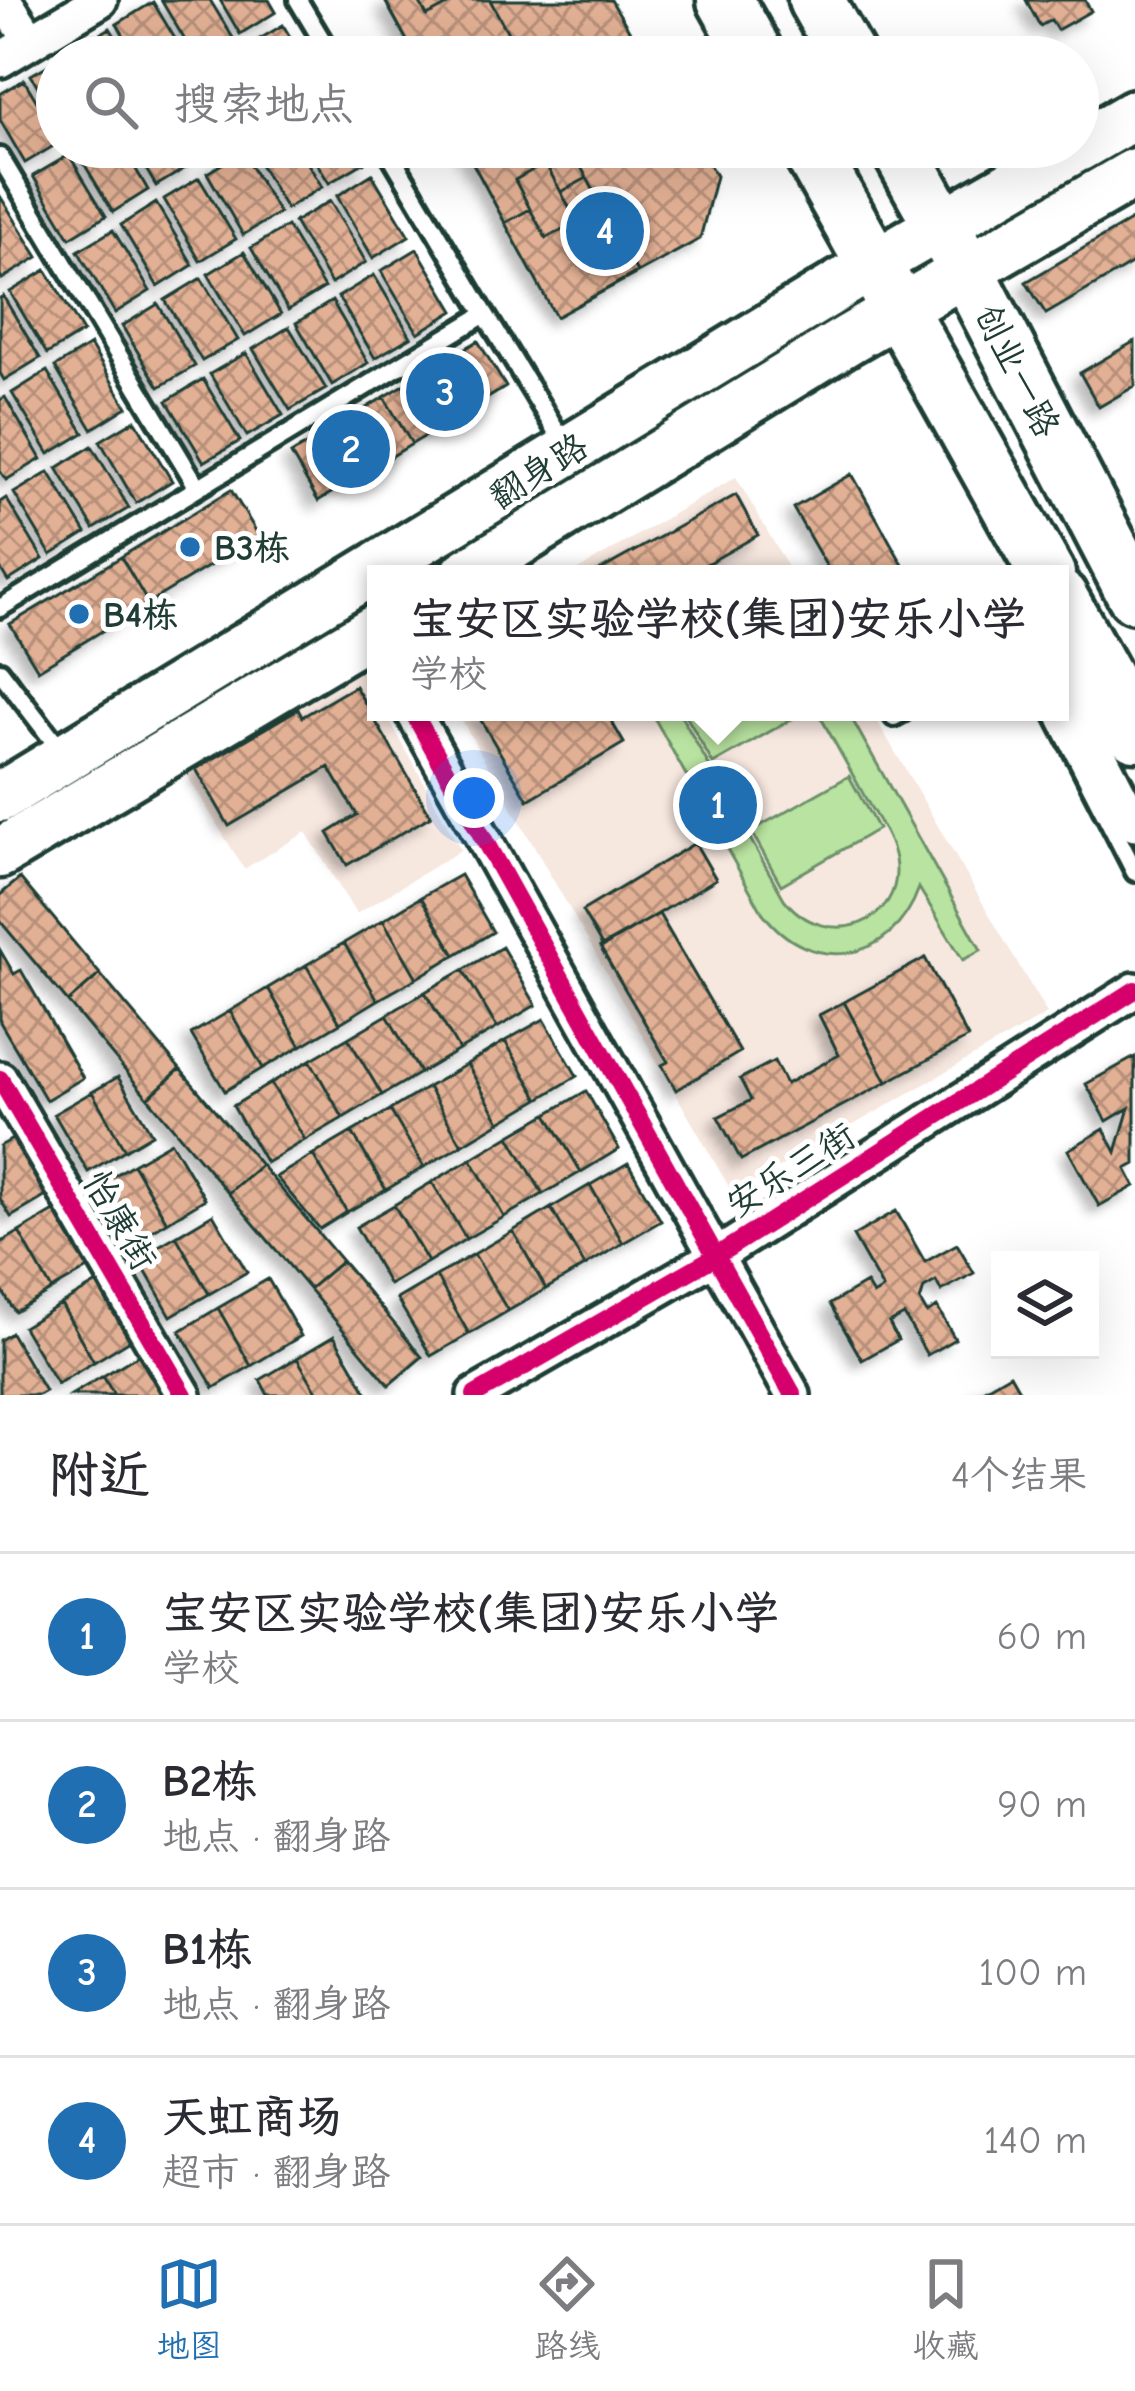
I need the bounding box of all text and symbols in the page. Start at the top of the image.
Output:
search box [36,36,1099,168]
icon: search [78,69,144,135]
text: 搜索地点 [174,78,354,130]
pin: 4 [566,186,644,276]
street label: 创业一路 [966,297,1068,444]
pin: 3 [406,347,484,437]
pin: 2 [312,404,390,494]
street label: 翻身路 [482,425,595,517]
place label: B3栋 [214,528,290,569]
marker: B3栋 [177,534,203,560]
popup [367,565,1069,721]
text: 宝安区实验学校(集团)安乐小学 [409,593,1027,645]
place label: B4栋 [103,595,178,636]
marker: B4栋 [66,601,92,627]
text: 学校 [409,652,487,697]
pin: 1 [679,760,757,850]
your location [444,768,504,828]
street label: 安乐三街 [719,1115,863,1226]
street label: 怡康街 [75,1164,164,1278]
map controls [991,1251,1099,1359]
button: layers [991,1251,1099,1359]
text: 附近 [48,1446,150,1505]
text: 4个结果 [951,1453,1087,1498]
text: 宝安区实验学校(集团)安乐小学 [162,1587,779,1639]
text: 1 [79,1614,95,1659]
text: 60 m [997,1614,1087,1659]
text: 学校 [162,1646,240,1691]
text: B2栋 [162,1755,257,1807]
text: 2 [77,1782,97,1827]
text: 90 m [997,1782,1087,1827]
text: 地点 · 翻身路 [162,1814,390,1859]
text: B1栋 [162,1923,252,1975]
text: 3 [77,1950,97,1995]
text: 100 m [979,1950,1087,1995]
text: 地点 · 翻身路 [162,1982,390,2027]
text: 天虹商场 [162,2091,342,2143]
text: 4 [78,2118,96,2163]
text: 140 m [984,2118,1087,2163]
text: 超市 · 翻身路 [162,2150,390,2195]
tab: 地图 [156,2251,222,2366]
tab: 路线 [534,2251,600,2366]
tab: 收藏 [913,2251,979,2366]

